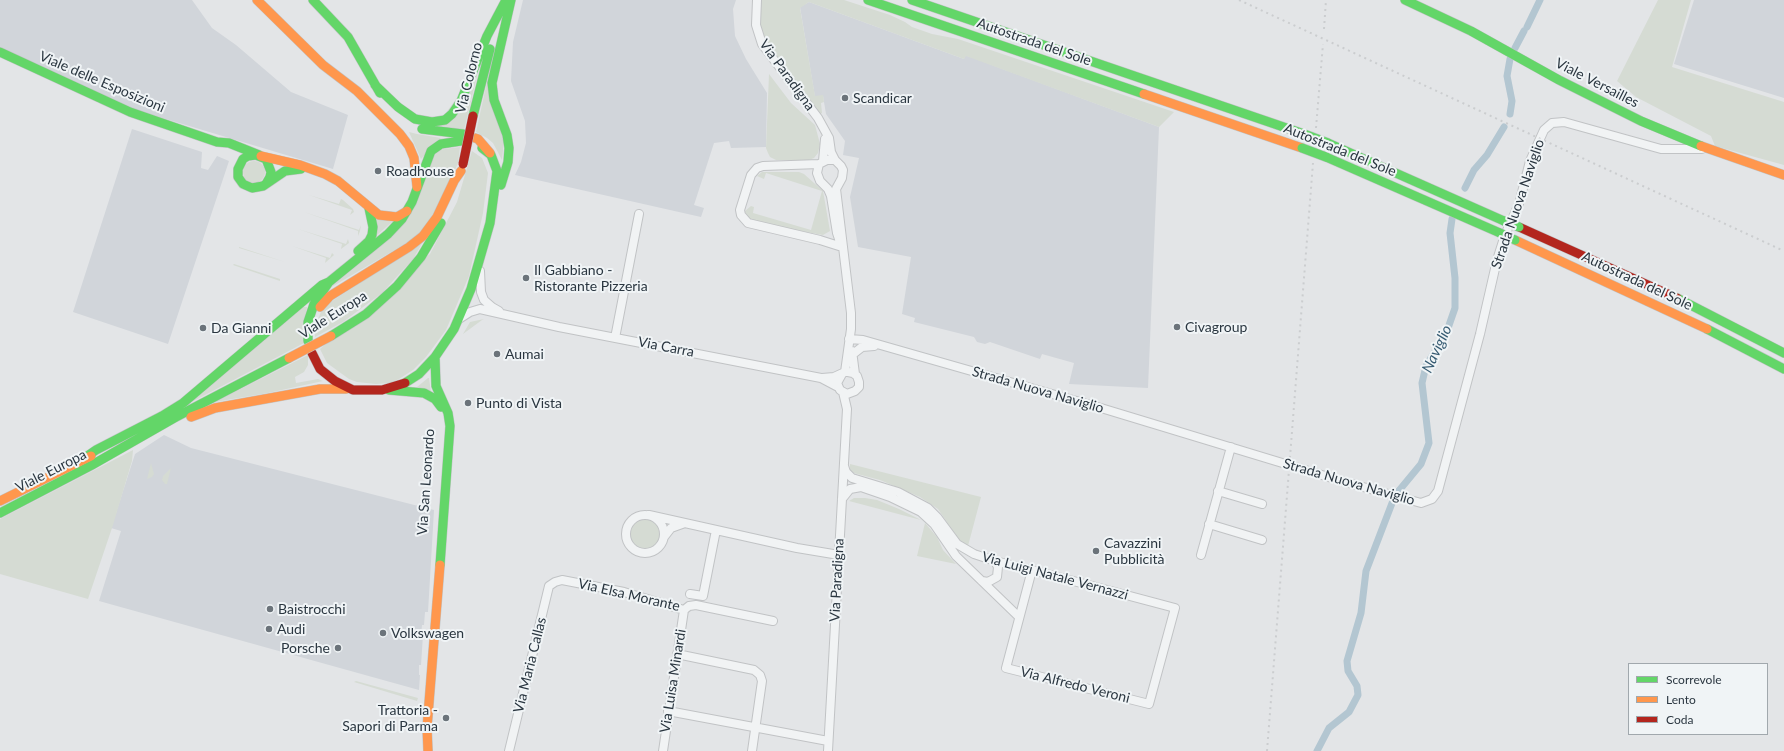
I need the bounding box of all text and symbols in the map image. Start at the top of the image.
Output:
street label: Autostrada del Sole [975,15,1093,69]
street label: Via Paradigna [756,36,818,114]
street label: Via Colorno [452,41,486,115]
street label: Viale delle Esposizioni [37,48,167,116]
street label: Viale Versailles [1552,55,1642,111]
place label: Scandicar [853,90,912,106]
marker: Scandicar [840,93,850,103]
street label: Autostrada del Sole [1281,120,1399,180]
street label: Strada Nuova Naviglio [1488,137,1548,271]
place label: Roadhouse [386,163,454,179]
marker: Roadhouse [373,166,383,176]
street label: Autostrada del Sole [1579,248,1695,314]
place label: Il Gabbiano - Ristorante Pizzeria [534,262,648,294]
marker: Il Gabbiano - Ristorante Pizzeria [521,273,531,283]
street label: Viale Europa [296,287,370,343]
place label: Civagroup [1185,319,1247,335]
place label: Da Gianni [211,320,271,336]
marker: Civagroup [1172,322,1182,332]
water label: Naviglio [1418,322,1456,376]
marker: Da Gianni [198,323,208,333]
street label: Via Carra [637,333,695,361]
place label: Aumai [505,346,544,362]
marker: Aumai [492,349,502,359]
street label: Strada Nuova Naviglio [970,363,1106,417]
place label: Punto di Vista [476,395,562,411]
marker: Punto di Vista [463,398,473,408]
street label: Via San Leonardo [414,428,438,536]
street label: Viale Europa [13,446,89,496]
street label: Strada Nuova Naviglio [1281,455,1417,509]
place label: Cavazzini Pubblicità [1104,535,1165,568]
street label: Via Paradigna [826,538,848,622]
marker: Cavazzini Pubblicità [1091,546,1101,556]
street label: Via Luigi Natale Vernazzi [980,548,1130,604]
street label: Via Elsa Morante [576,575,682,615]
place label: Baistrocchi [278,601,346,617]
marker: Baistrocchi [265,604,275,614]
street label: Via Maria Callas [510,615,550,715]
place label: Audi [277,621,305,637]
marker: Audi [264,624,274,634]
place label: Volkswagen [391,625,464,641]
marker: Volkswagen [378,628,388,638]
street label: Via Luisa Minardi [656,628,690,734]
place label: Porsche [281,640,330,656]
marker: Porsche [333,643,343,653]
street label: Via Alfredo Veroni [1018,663,1132,707]
legend [1628,663,1768,735]
text: Scorrevole [1666,672,1722,687]
text: Lento [1666,692,1696,707]
place label: Trattoria - Sapori di Parma [342,702,438,734]
text: Coda [1666,712,1693,727]
marker: Trattoria - Sapori di Parma [441,713,451,723]

